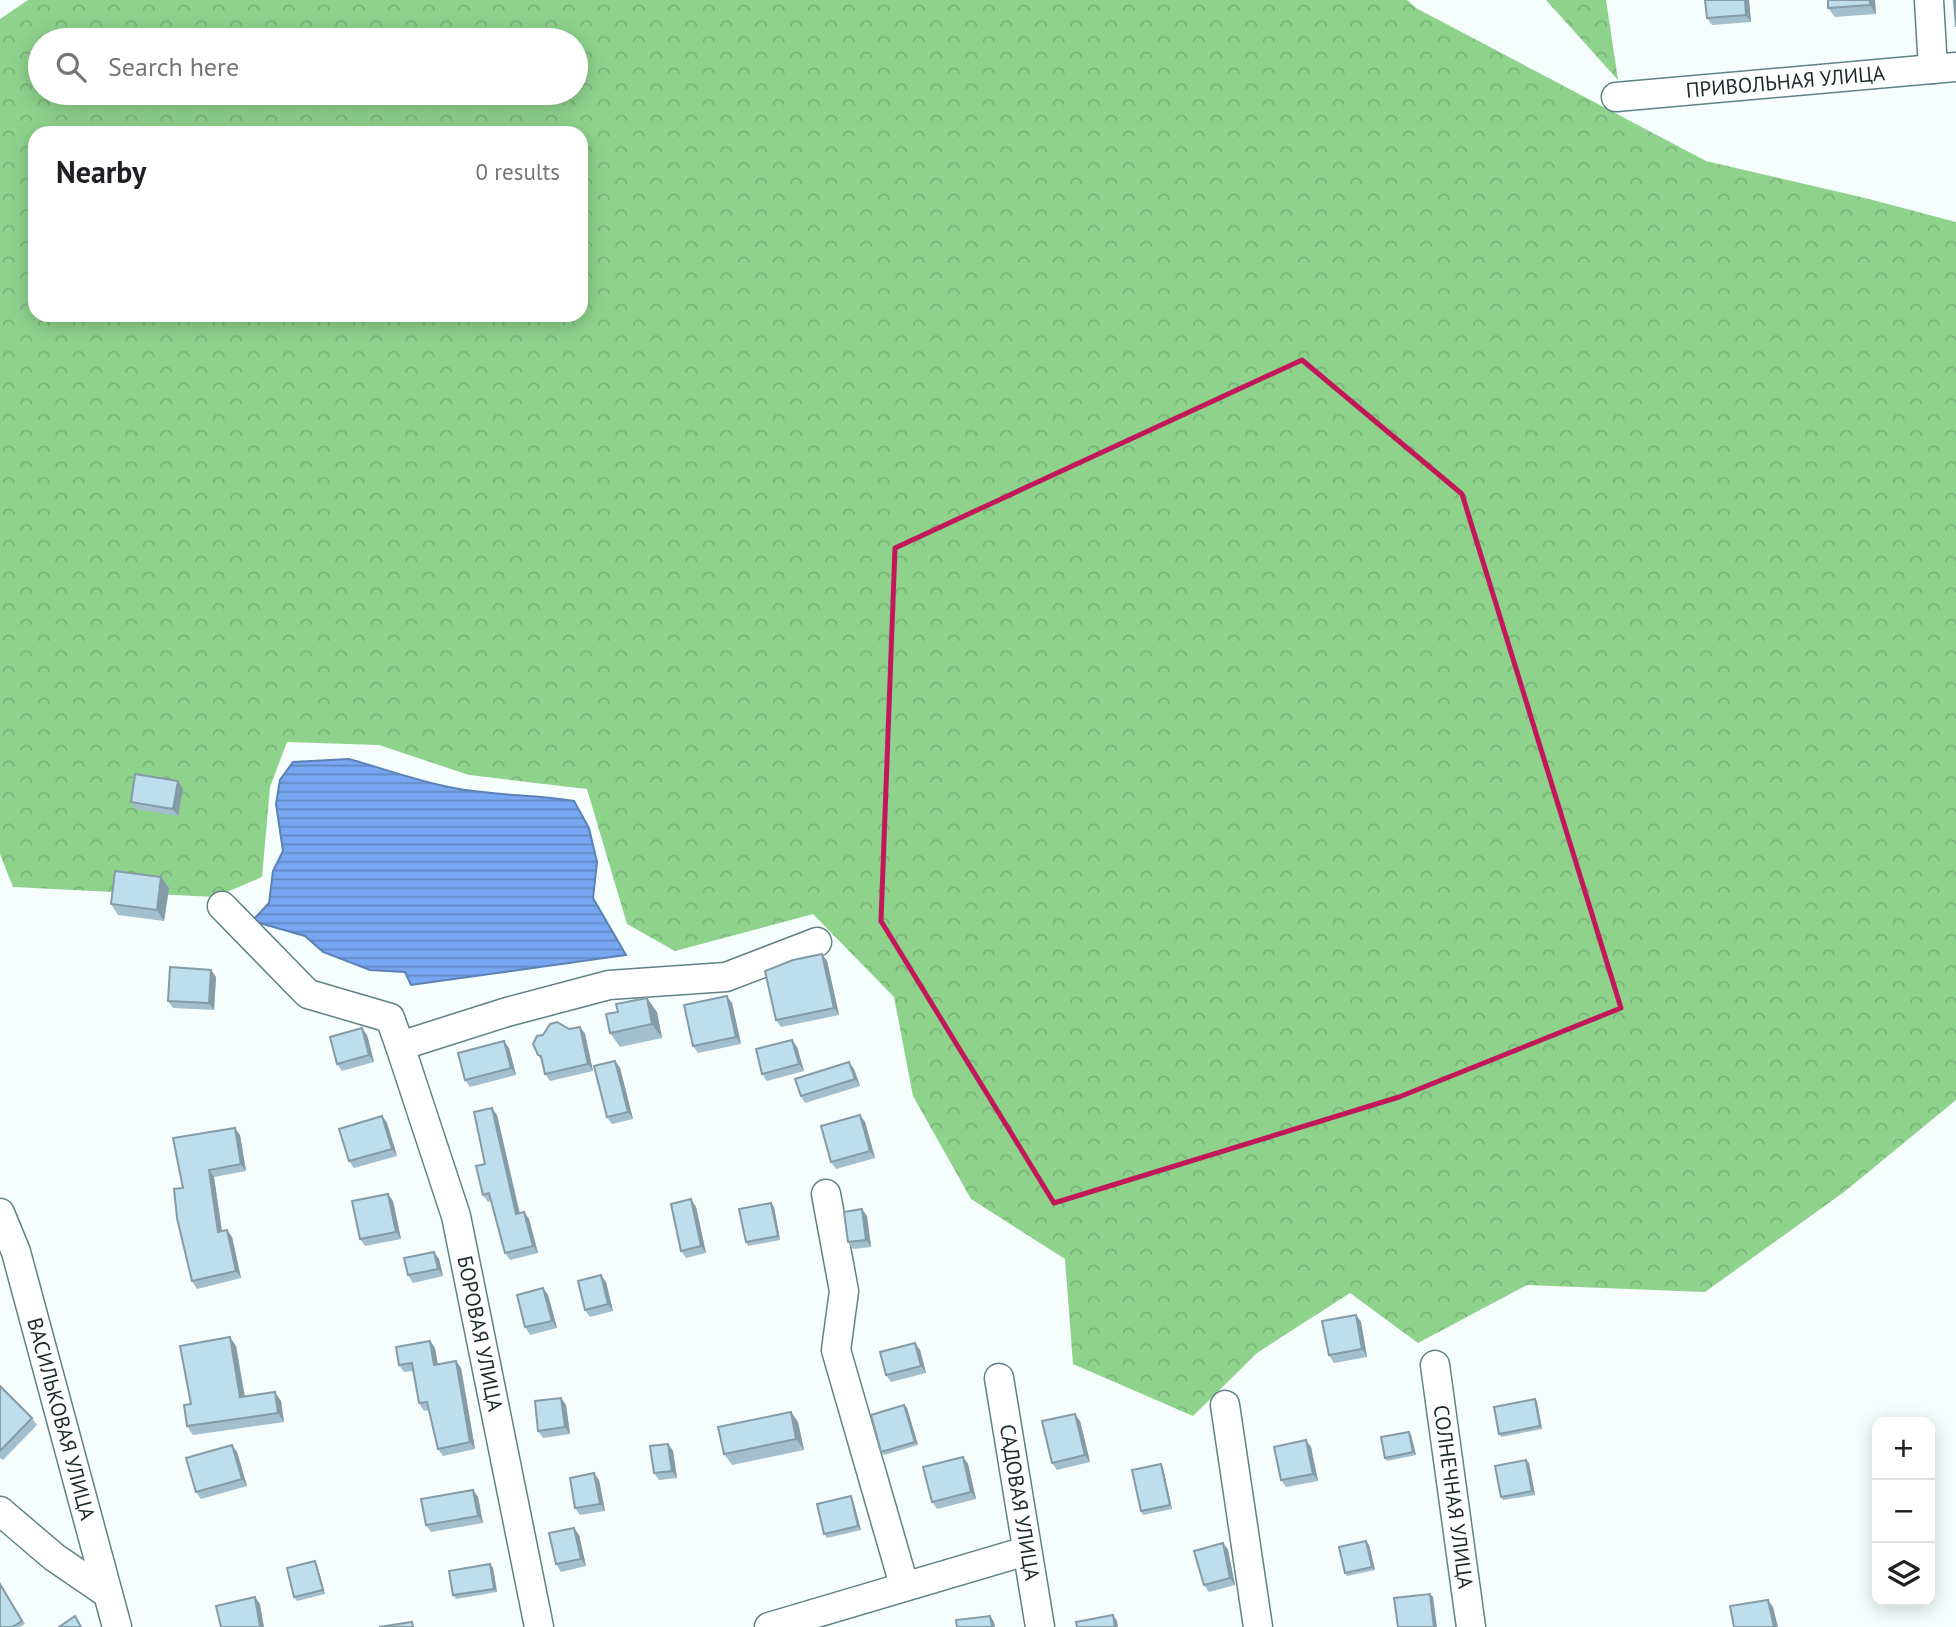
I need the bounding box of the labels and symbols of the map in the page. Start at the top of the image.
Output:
street label: ПРИВОЛЬНАЯ УЛИЦА [1685,59,1887,104]
street label: БОРОВАЯ УЛИЦА [451,1253,509,1415]
street label: ВАСИЛЬКОВАЯ УЛИЦА [21,1315,102,1524]
street label: СОЛНЕЧНАЯ УЛИЦА [1428,1403,1480,1591]
street label: САДОВАЯ УЛИЦА [994,1422,1046,1583]

